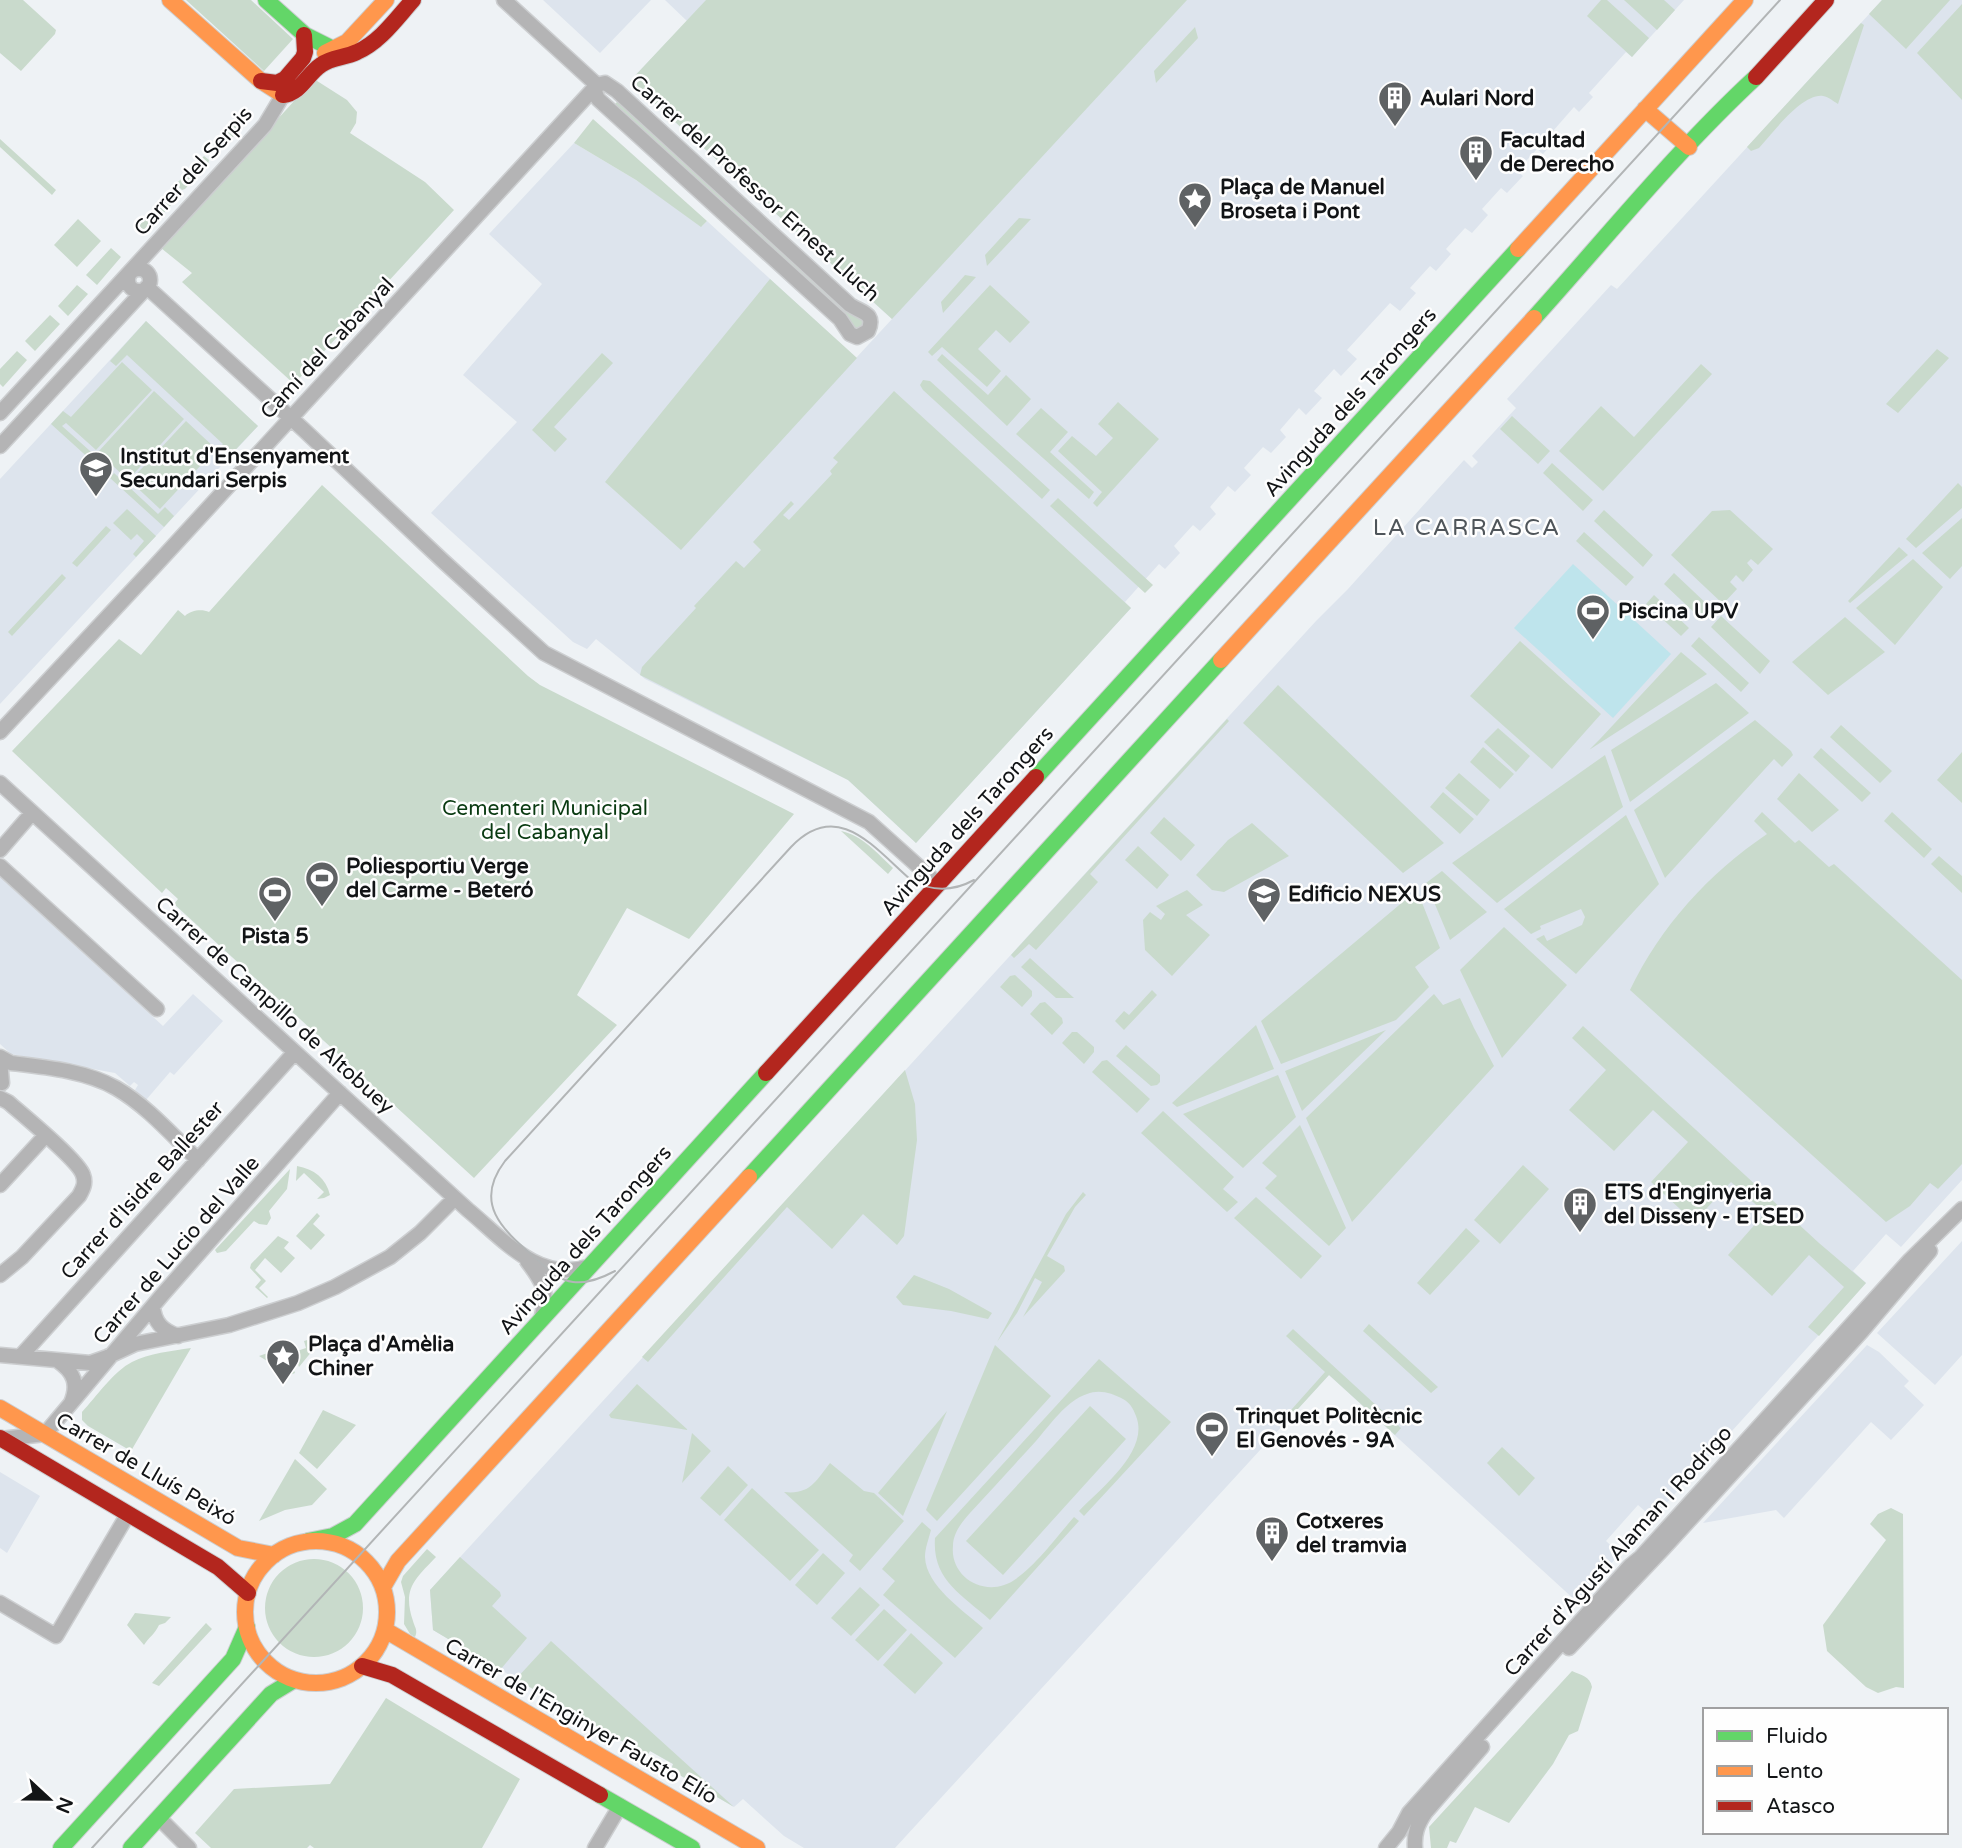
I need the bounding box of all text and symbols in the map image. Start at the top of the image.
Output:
street label: Carrer del Professor Ernest Lluch [625,70,885,307]
building icon: Aulari Nord [1376,79,1414,128]
place label: Aulari Nord [1420,86,1534,111]
street label: Carrer del Serpis [129,102,258,241]
place label: Facultad de Derecho [1500,128,1614,177]
building icon: Facultad de Derecho [1457,133,1495,182]
place label: Plaça de Manuel Broseta i Pont [1220,175,1385,224]
place icon: Plaça de Manuel Broseta i Pont [1176,180,1214,229]
street label: Camí del Cabanyal [255,272,399,424]
street label: Avinguda dels Tarongers [1259,303,1442,502]
place label: Institut d'Ensenyament Secundari Serpis [120,444,349,493]
school or university icon: Institut d'Ensenyament Secundari Serpis [77,449,115,498]
district label: LA CARRASCA [1373,514,1561,542]
sports icon: Piscina UPV [1574,592,1612,641]
place label: Piscina UPV [1618,599,1739,624]
street label: Avinguda dels Tarongers [876,722,1059,921]
park label: Cementeri Municipal del Cabanyal [442,796,648,845]
place label: Poliesportiu Verge del Carme - Beteró [346,854,534,903]
sports icon: Poliesportiu Verge del Carme - Beteró [303,859,341,908]
sports icon: Pista 5 [256,874,294,923]
school or university icon: Edificio NEXUS [1245,875,1283,924]
place label: Edificio NEXUS [1288,882,1441,907]
street label: Carrer de Campillo de Altobuey [150,892,399,1119]
place label: Pista 5 [241,924,309,949]
street label: Carrer d'Isidre Ballester [56,1096,229,1285]
street label: Avinguda dels Tarongers [494,1141,677,1340]
street label: Carrer de Lucio del Valle [88,1151,265,1350]
place label: ETS d'Enginyeria del Disseny - ETSED [1604,1180,1804,1229]
building icon: ETS d'Enginyeria del Disseny - ETSED [1561,1185,1599,1234]
place label: Plaça d'Amèlia Chiner [308,1332,454,1381]
place icon: Plaça d'Amèlia Chiner [264,1337,302,1386]
place label: Trinquet Politècnic El Genovés - 9A [1235,1404,1422,1453]
street label: Carrer de Lluís Peixó [51,1408,240,1531]
sports icon: Trinquet Politècnic El Genovés - 9A [1193,1409,1231,1458]
street label: Carrer d'Agustí Alaman i Rodrigo [1499,1421,1738,1682]
place label: Cotxeres del tramvia [1296,1509,1407,1558]
building icon: Cotxeres del tramvia [1253,1514,1291,1563]
street label: Carrer de l'Enginyer Fausto Elío [440,1633,721,1810]
legend [1703,1708,1948,1834]
text: Fluido [1766,1724,1828,1749]
text: Lento [1766,1759,1823,1784]
north arrow [14,1764,84,1834]
text: N [51,1794,77,1816]
text: Atasco [1766,1794,1835,1819]

